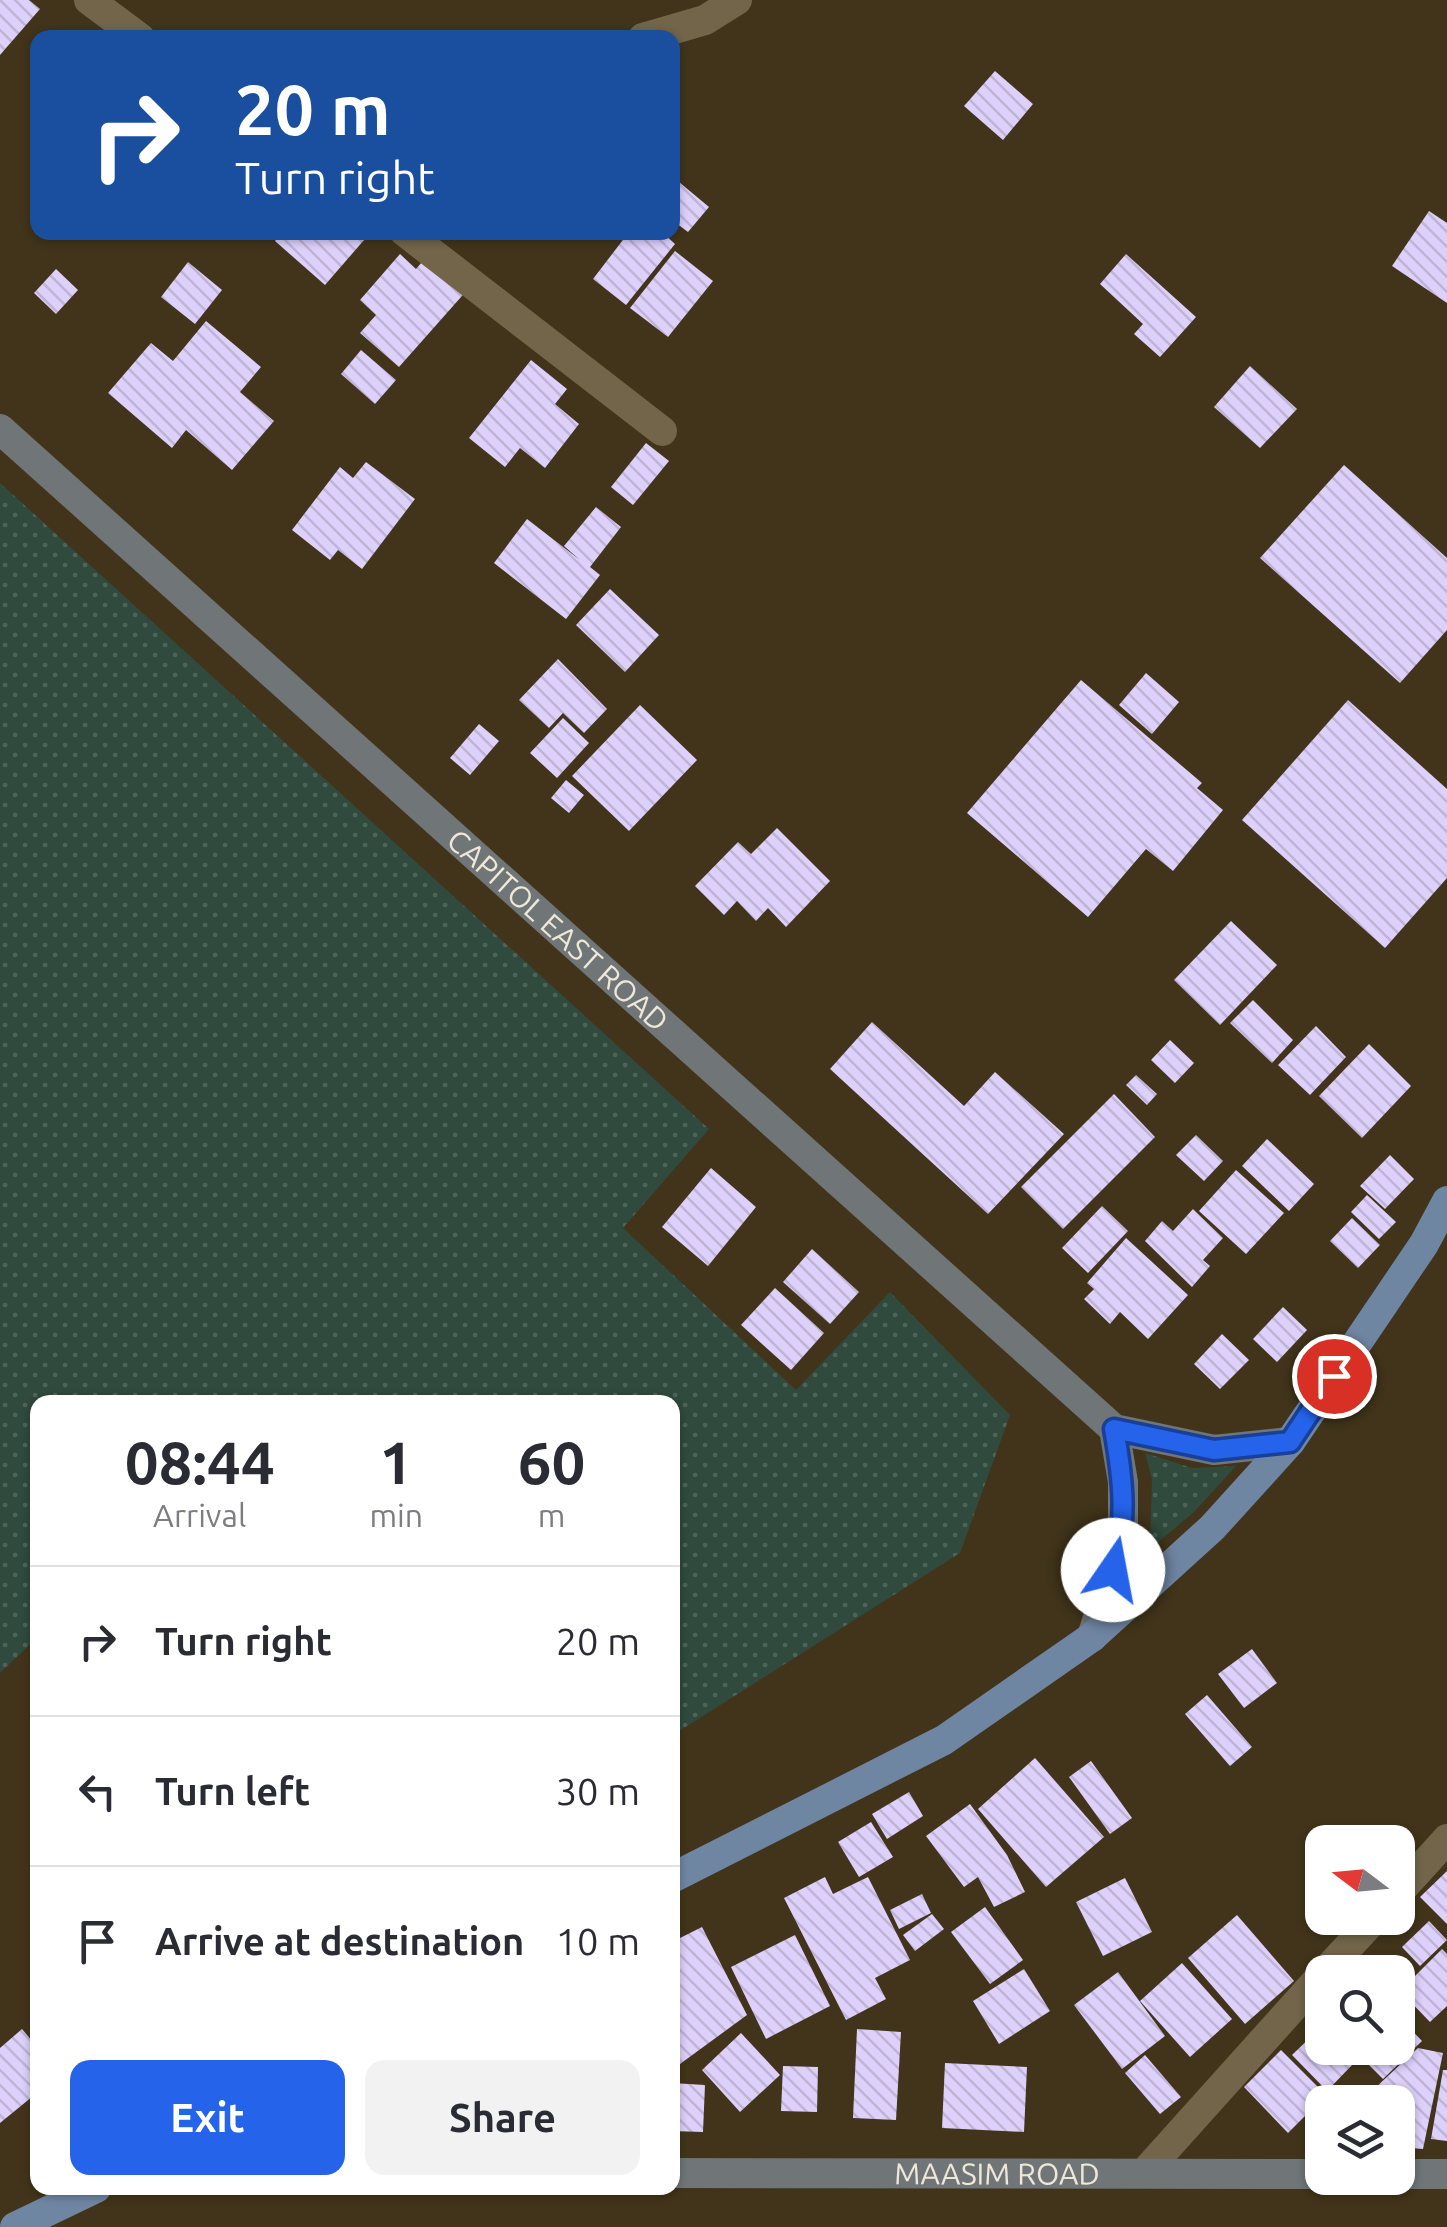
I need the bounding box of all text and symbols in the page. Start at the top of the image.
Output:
icon: right [70,70,200,200]
text: 20 m [235,70,391,148]
text: Turn right [235,152,435,203]
street label: CAPITOL EAST ROAD [441,822,675,1038]
pin [1292,1334,1377,1419]
icon: arrive [1307,1349,1362,1404]
text: 08:44 [125,1428,275,1495]
text: 1 [379,1428,413,1495]
text: 60 [518,1428,585,1495]
text: Arrival [153,1497,246,1533]
text: min [369,1497,423,1533]
text: m [538,1497,565,1533]
position arrow [1061,1518,1165,1622]
icon: right [70,1614,125,1669]
text: Turn right [155,1620,332,1662]
text: 20 m [556,1620,640,1662]
icon: left [70,1764,125,1819]
text: Turn left [155,1770,310,1812]
text: 30 m [556,1770,640,1812]
north arrow [1305,1825,1415,1935]
map controls [1305,1825,1415,2195]
icon: arrive [70,1914,125,1969]
text: Arrive at destination [155,1920,524,1962]
text: 10 m [556,1920,640,1962]
button: search [1305,1955,1415,2065]
button: Exit [70,2060,345,2175]
button: Share [365,2060,640,2175]
button: layers [1305,2085,1415,2195]
street label: MAASIM ROAD [894,2156,1100,2191]

